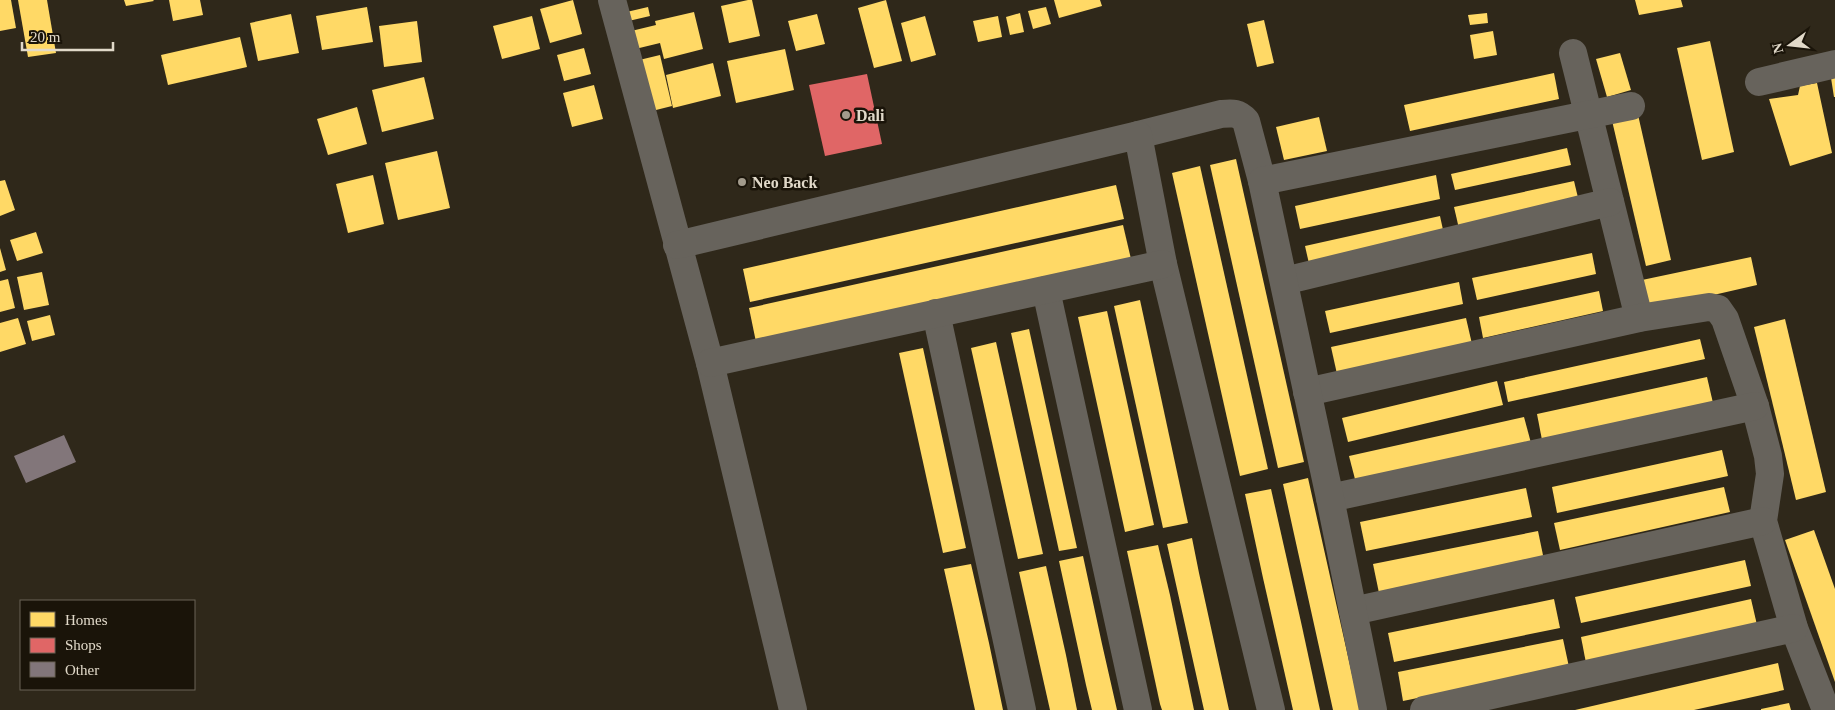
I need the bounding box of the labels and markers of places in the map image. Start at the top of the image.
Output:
place label: Dali [856,107,885,124]
marker: Dali [840,109,852,121]
place label: Neo Back [752,174,817,191]
marker: Neo Back [736,176,748,188]

